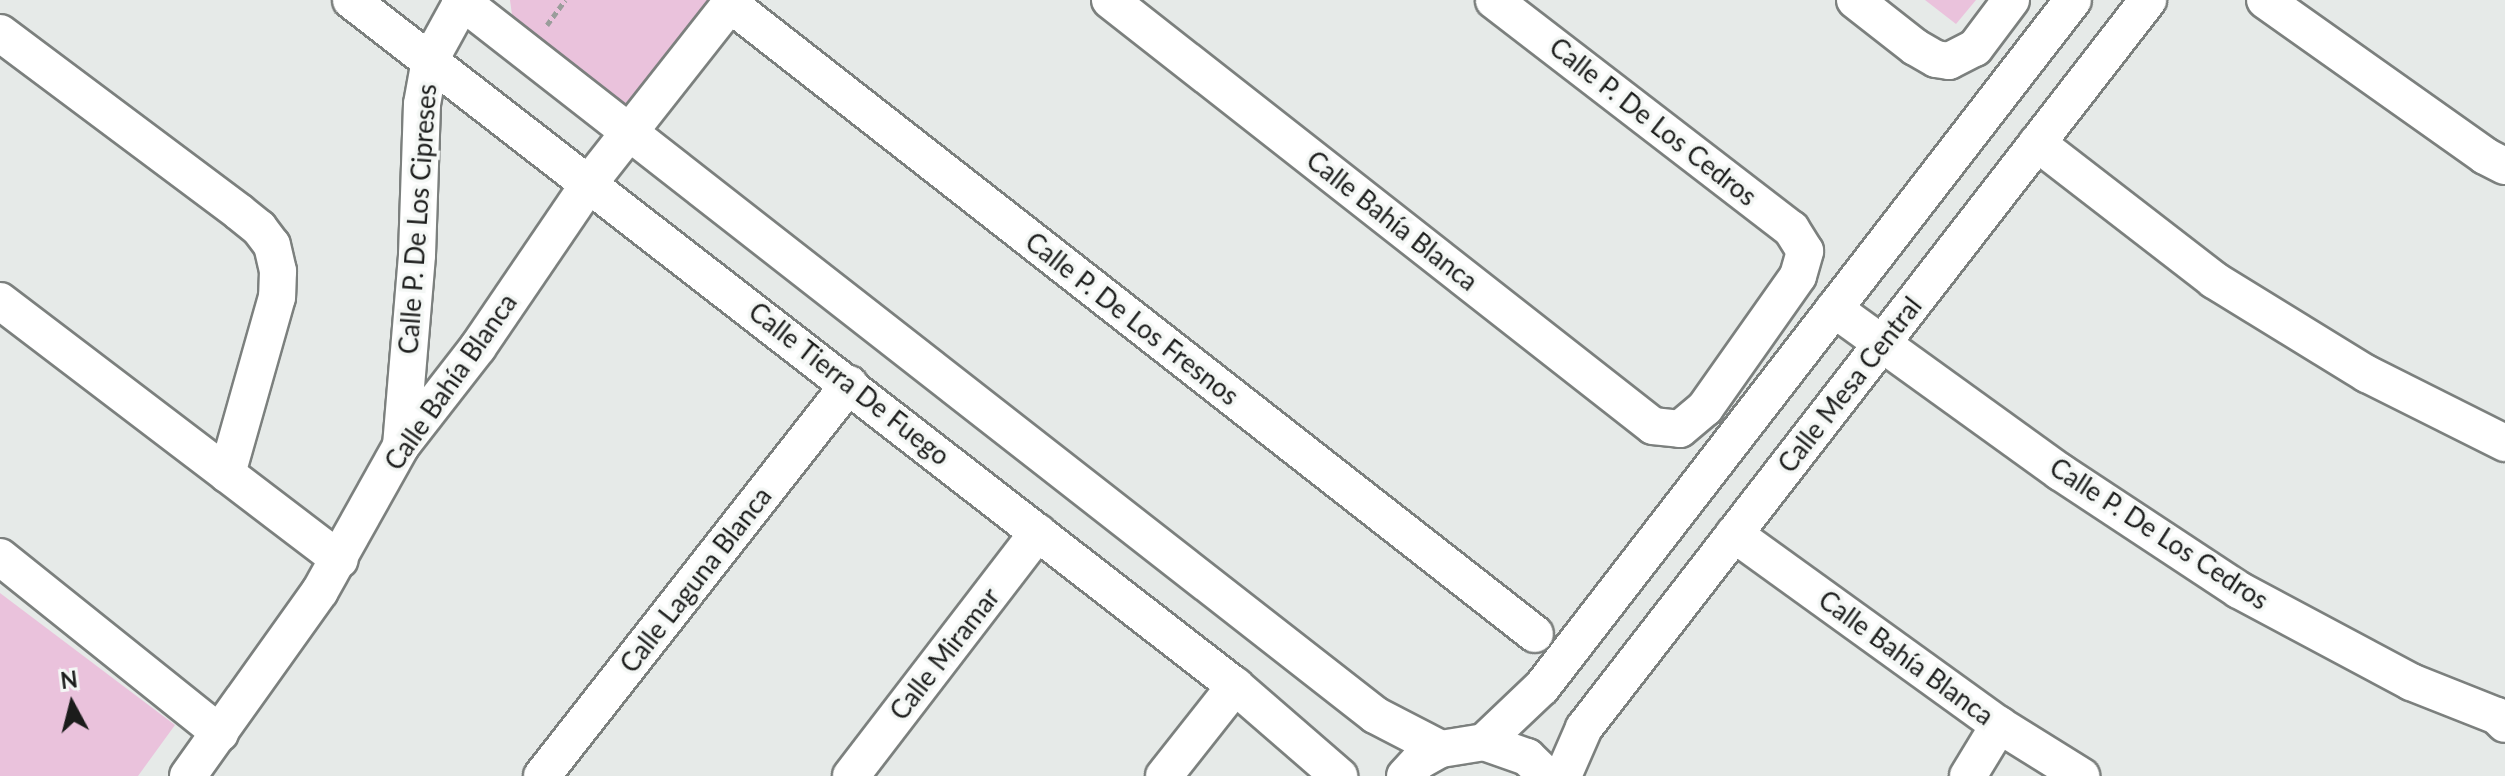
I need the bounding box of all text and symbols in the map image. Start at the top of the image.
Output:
street label: Calle P. De Los Cedros [1543,31,1763,213]
street label: Calle P. De Los Cipreses [393,83,443,355]
street label: Calle Bahía Blanca [1300,145,1484,297]
street label: Calle P. De Los Fresnos [1019,226,1245,412]
street label: Calle Bahía Blanca [378,288,524,476]
street label: Calle Mesa Central [1772,291,1928,479]
street label: Calle Tierra De Fuego [742,296,956,472]
street label: Calle P. De Los Cedros [2044,452,2274,616]
street label: Calle Laguna Blanca [614,481,778,679]
street label: Calle Miramar [884,582,1006,726]
street label: Calle Bahía Blanca [1813,584,1999,732]
north arrow [32,664,112,744]
text: N [59,665,79,694]

